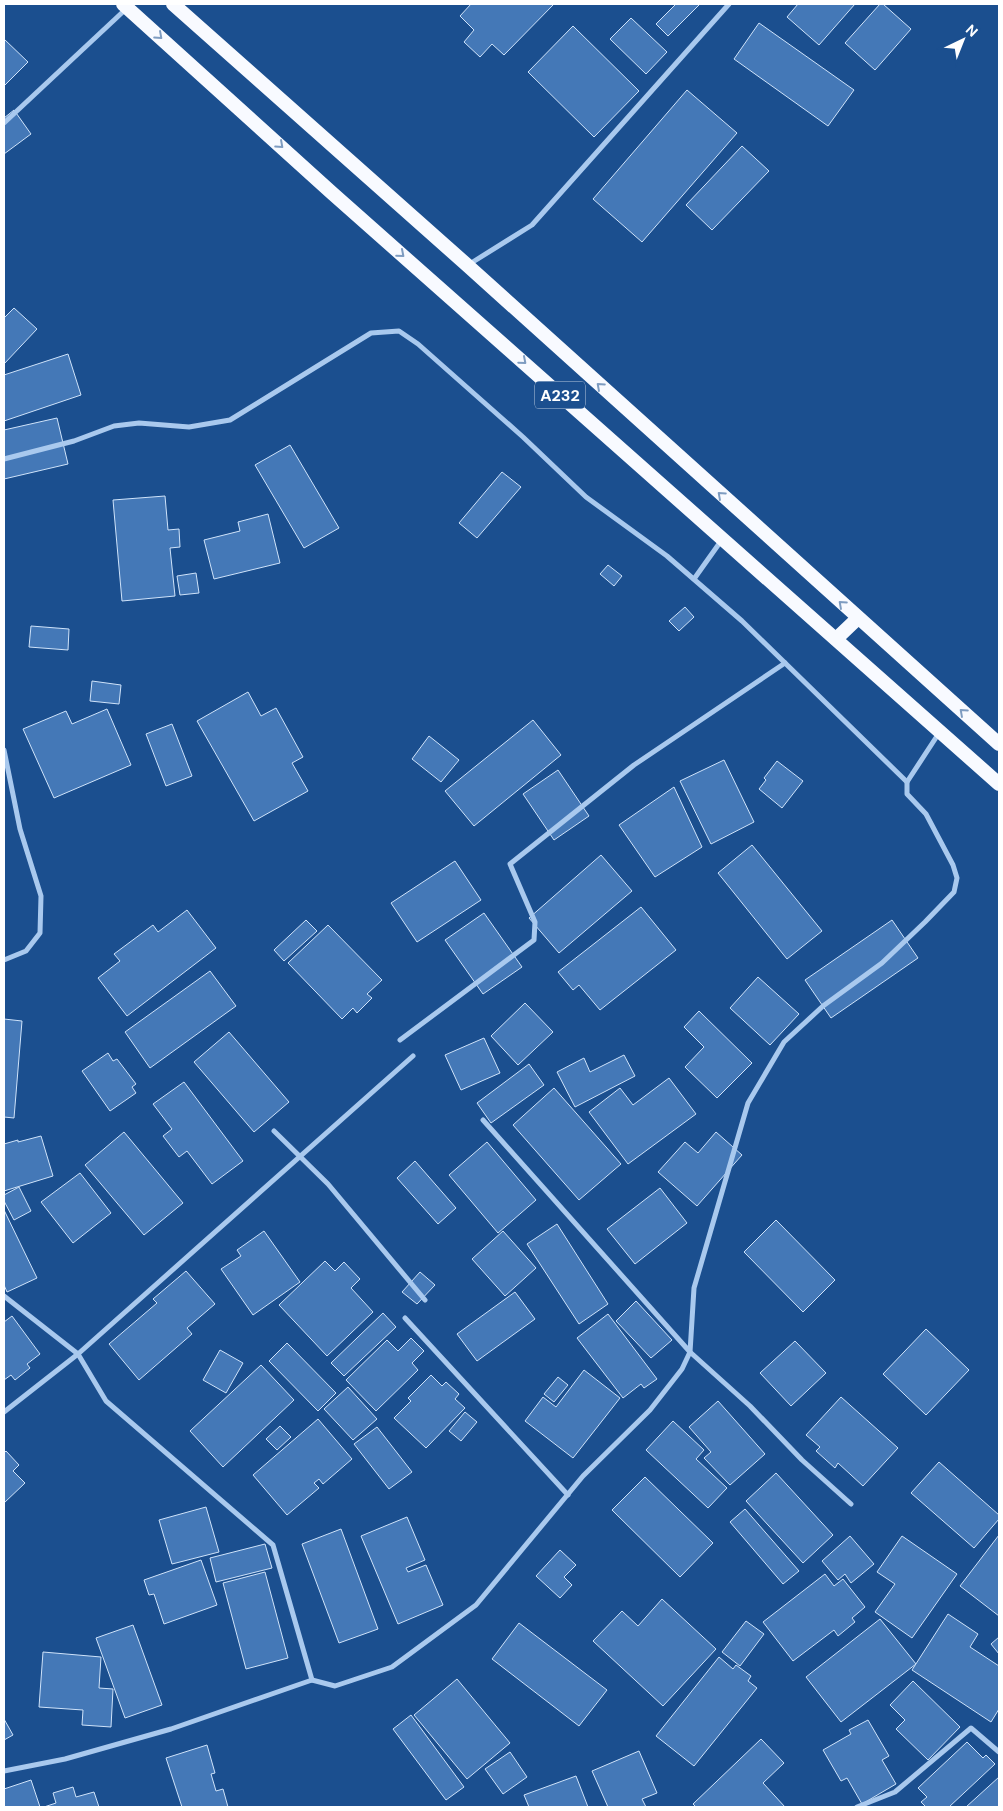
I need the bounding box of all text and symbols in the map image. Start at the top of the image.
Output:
north arrow [938,15,988,65]
text: N [962,20,982,41]
one-way arrow [154,31,163,40]
one-way arrow [274,140,283,149]
one-way arrow [395,248,404,257]
one-way arrow [517,356,526,365]
road number: A232 [535,382,585,408]
one-way arrow [597,383,606,392]
one-way arrow [717,492,726,501]
one-way arrow [838,600,847,609]
one-way arrow [959,709,968,718]

